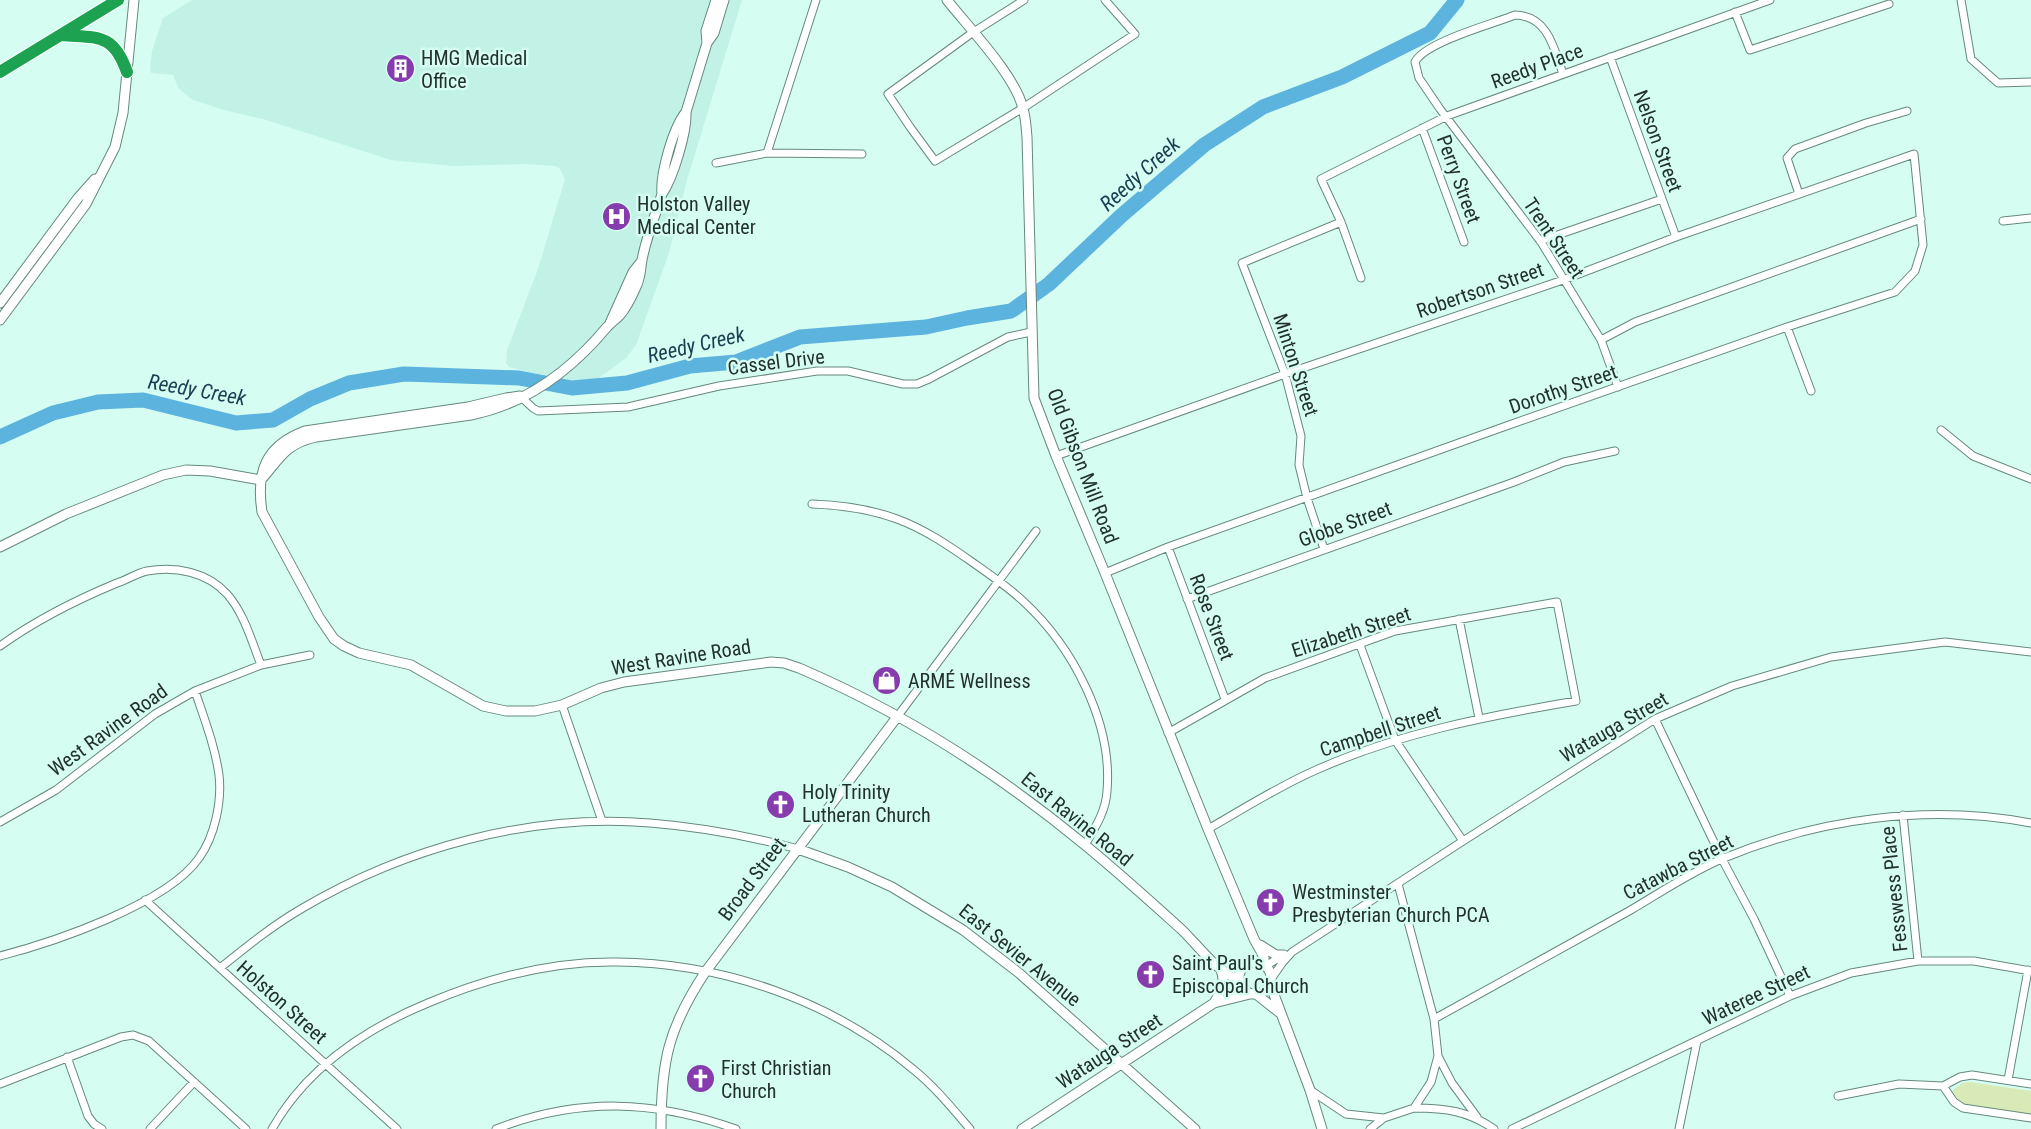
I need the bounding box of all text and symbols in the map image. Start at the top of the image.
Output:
street label: Reedy Place [1488,38,1586,94]
place label: HMG Medical Office [421,46,527,93]
building icon: HMG Medical Office [384,53,416,85]
street label: Nelson Street [1628,87,1688,195]
water label: Reedy Creek [1095,131,1185,216]
street label: Perry Street [1432,131,1486,227]
place label: Holston Valley Medical Center [637,192,756,239]
street label: Trent Street [1518,193,1590,283]
hospital icon: Holston Valley Medical Center [600,200,632,232]
street label: Robertson Street [1413,257,1547,323]
street label: Minton Street [1268,311,1324,419]
water label: Reedy Creek [645,322,748,368]
street label: Cassel Drive [726,344,826,380]
street label: Dorothy Street [1506,359,1620,419]
water label: Reedy Creek [146,370,249,411]
street label: Old Gibson Mill Road [1042,385,1124,547]
street label: Globe Street [1295,496,1395,552]
street label: Rose Street [1185,570,1239,664]
street label: Elizabeth Street [1288,601,1414,663]
street label: West Ravine Road [610,634,752,680]
shop icon: ARMÉ Wellness [871,665,903,697]
place label: ARMÉ Wellness [908,669,1031,693]
street label: West Ravine Road [44,679,172,781]
street label: Watauga Street [1556,686,1672,768]
street label: Campbell Street [1317,700,1444,762]
street label: East Ravine Road [1017,767,1137,871]
place label: Holy Trinity Lutheran Church [802,780,931,827]
church icon: Holy Trinity Lutheran Church [765,788,797,820]
street label: Fesswess Place [1875,825,1913,953]
street label: Catawba Street [1619,829,1737,905]
street label: Broad Street [713,833,791,925]
place label: Westminster Presbyterian Church PCA [1292,880,1490,927]
church icon: Westminster Presbyterian Church PCA [1255,887,1287,919]
street label: East Sevier Avenue [954,899,1086,1011]
place label: Saint Paul's Episcopal Church [1172,951,1309,998]
street label: Holston Street [232,955,332,1049]
church icon: Saint Paul's Episcopal Church [1135,958,1167,990]
street label: Wateree Street [1698,960,1814,1030]
street label: Watauga Street [1052,1008,1166,1094]
place label: First Christian Church [721,1056,832,1103]
church icon: First Christian Church [684,1063,716,1095]

